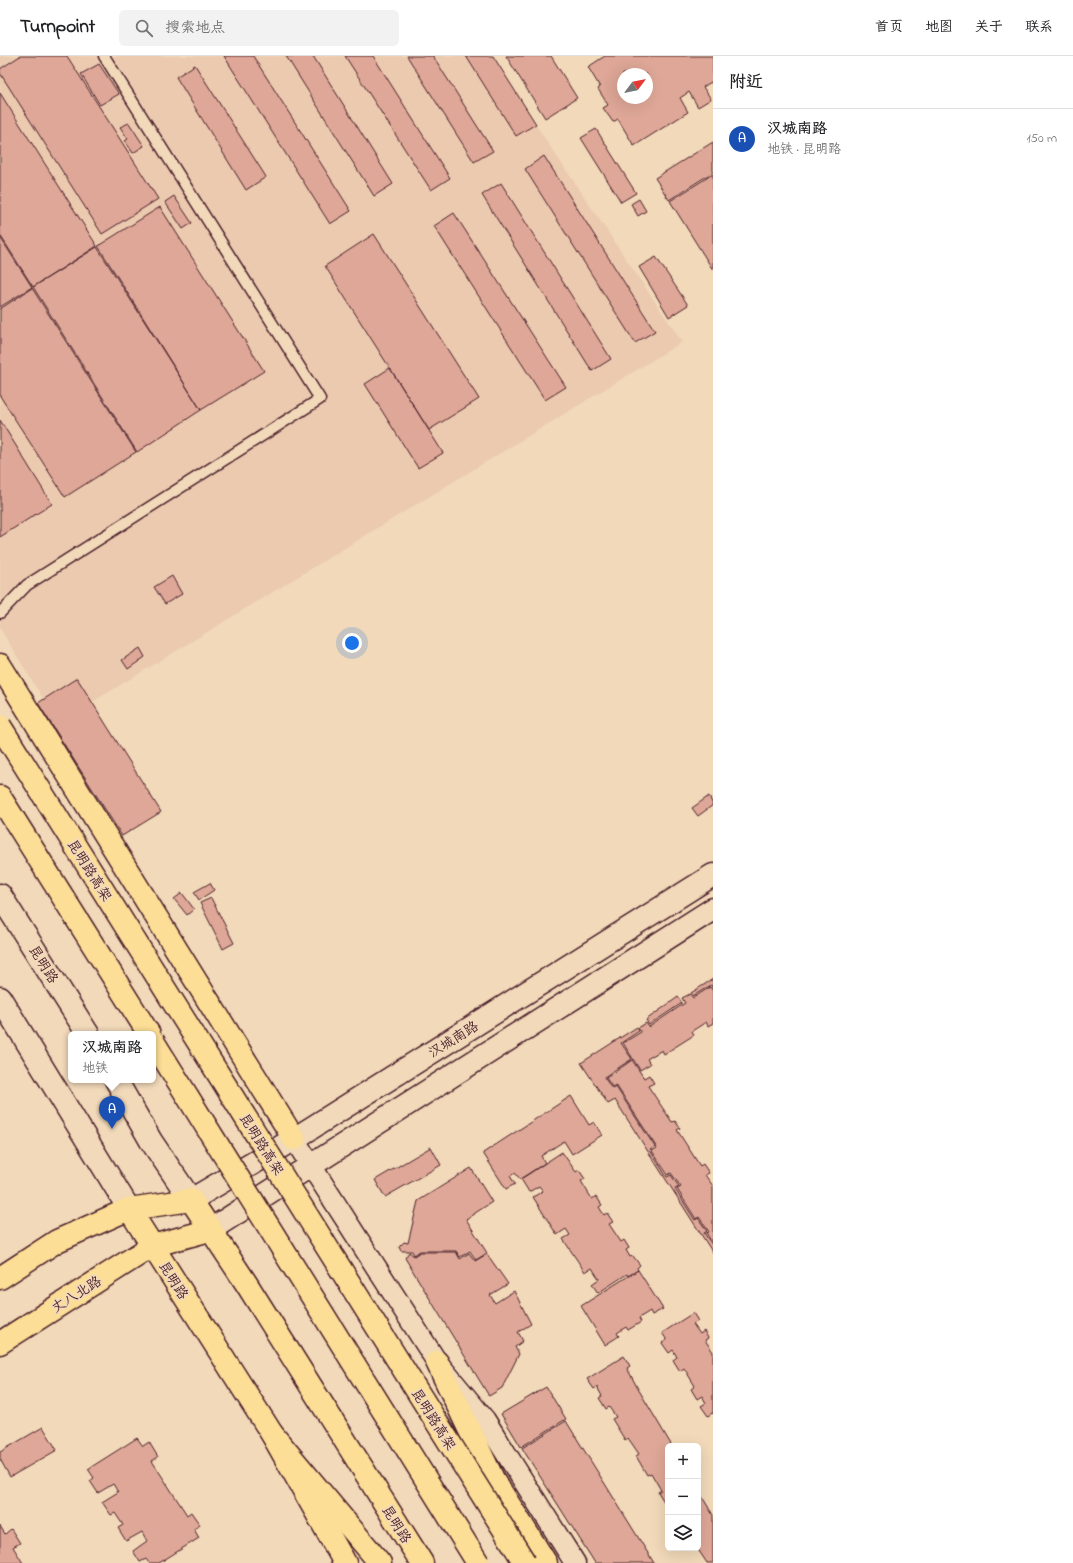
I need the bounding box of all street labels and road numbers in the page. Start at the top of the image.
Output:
street label: 昆明路高架 [61,836,116,906]
street label: 昆明路 [23,941,63,988]
street label: 汉城南路 [424,1017,483,1064]
street label: 昆明路高架 [233,1110,288,1180]
street label: 昆明路 [153,1257,193,1304]
street label: 丈八北路 [47,1272,106,1319]
street label: 昆明路高架 [405,1385,460,1455]
street label: 昆明路 [376,1501,416,1548]

